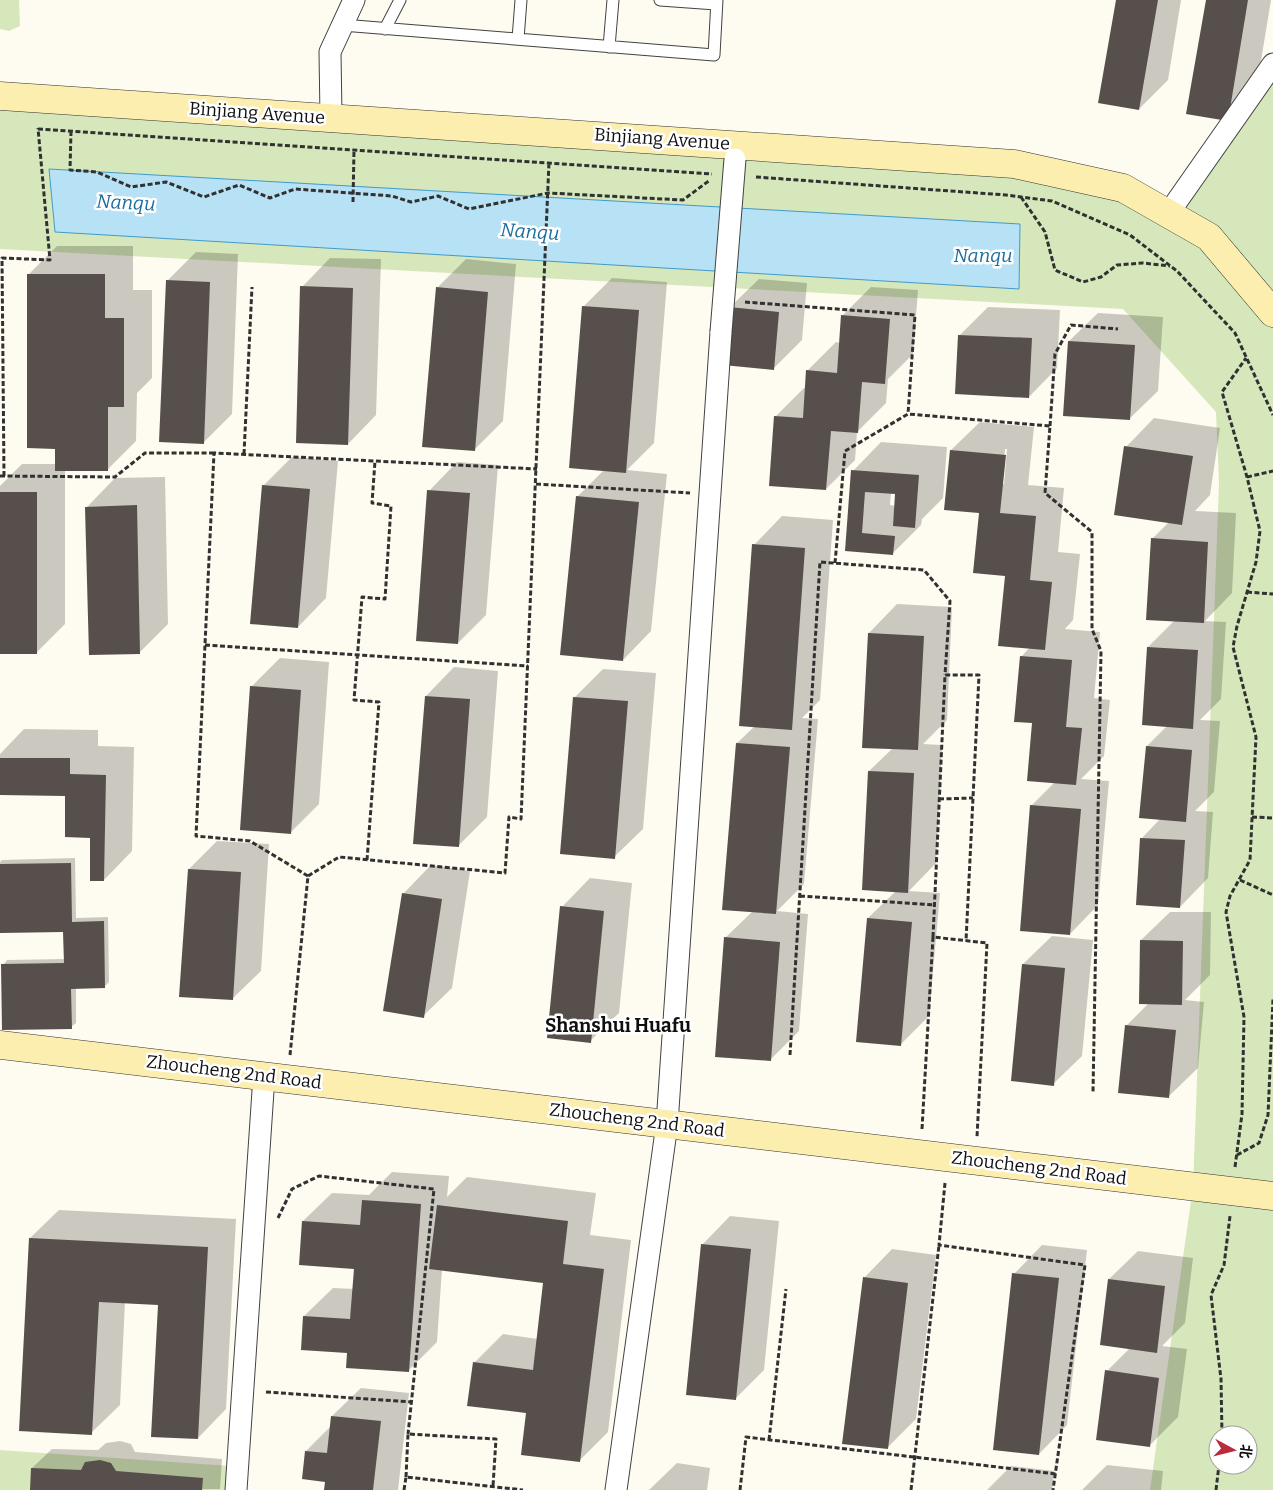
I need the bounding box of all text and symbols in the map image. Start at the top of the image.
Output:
street label: Binjiang Avenue [188,97,326,129]
street label: Binjiang Avenue [593,123,731,155]
water label: Nanqu [96,189,156,216]
water label: Nanqu [500,218,560,245]
water label: Nanqu [953,244,1013,267]
district label: Shanshui Huafu [545,1014,691,1037]
street label: Zhoucheng 2nd Road [145,1050,323,1094]
street label: Zhoucheng 2nd Road [548,1098,726,1142]
street label: Zhoucheng 2nd Road [950,1146,1128,1190]
north arrow [1208,1425,1258,1475]
text: 北 [1236,1444,1255,1460]

